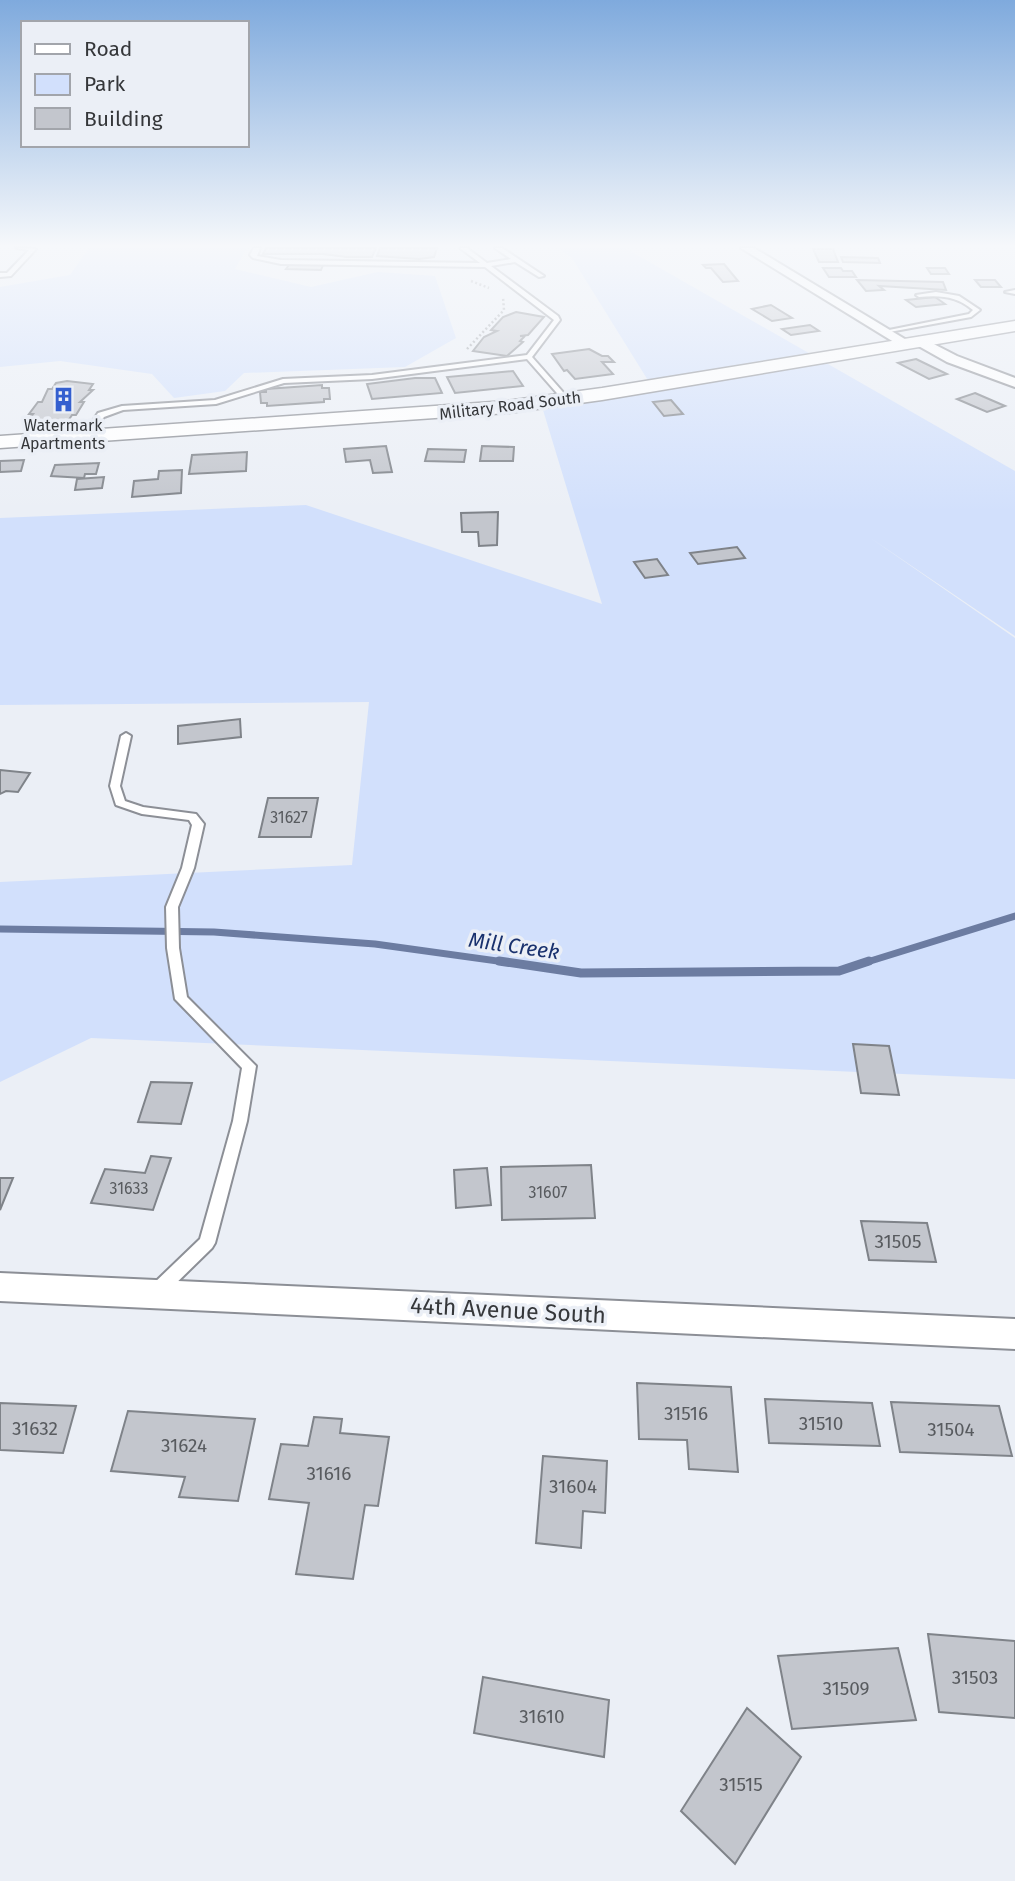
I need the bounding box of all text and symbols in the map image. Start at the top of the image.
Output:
legend [21,21,248,147]
text: Road [84,36,132,62]
text: Park [84,71,126,97]
text: Building [84,106,163,132]
building icon: Watermark Apartments [49,385,77,413]
street label: Military Road South [438,387,582,424]
place label: Watermark Apartments [21,416,105,453]
house number: 31627 [270,808,308,827]
water label: Mill Creek [467,927,561,965]
house number: 31633 [110,1179,148,1198]
house number: 31607 [529,1183,567,1202]
house number: 31505 [875,1230,921,1253]
street label: 44th Avenue South [409,1291,607,1329]
house number: 31516 [664,1402,708,1425]
house number: 31510 [799,1412,843,1435]
house number: 31632 [12,1417,58,1440]
house number: 31504 [927,1418,975,1441]
house number: 31624 [161,1434,207,1457]
house number: 31616 [307,1462,351,1485]
house number: 31604 [549,1475,597,1498]
house number: 31503 [952,1666,998,1689]
house number: 31509 [822,1677,870,1700]
house number: 31610 [519,1705,565,1728]
house number: 31515 [719,1773,763,1796]

